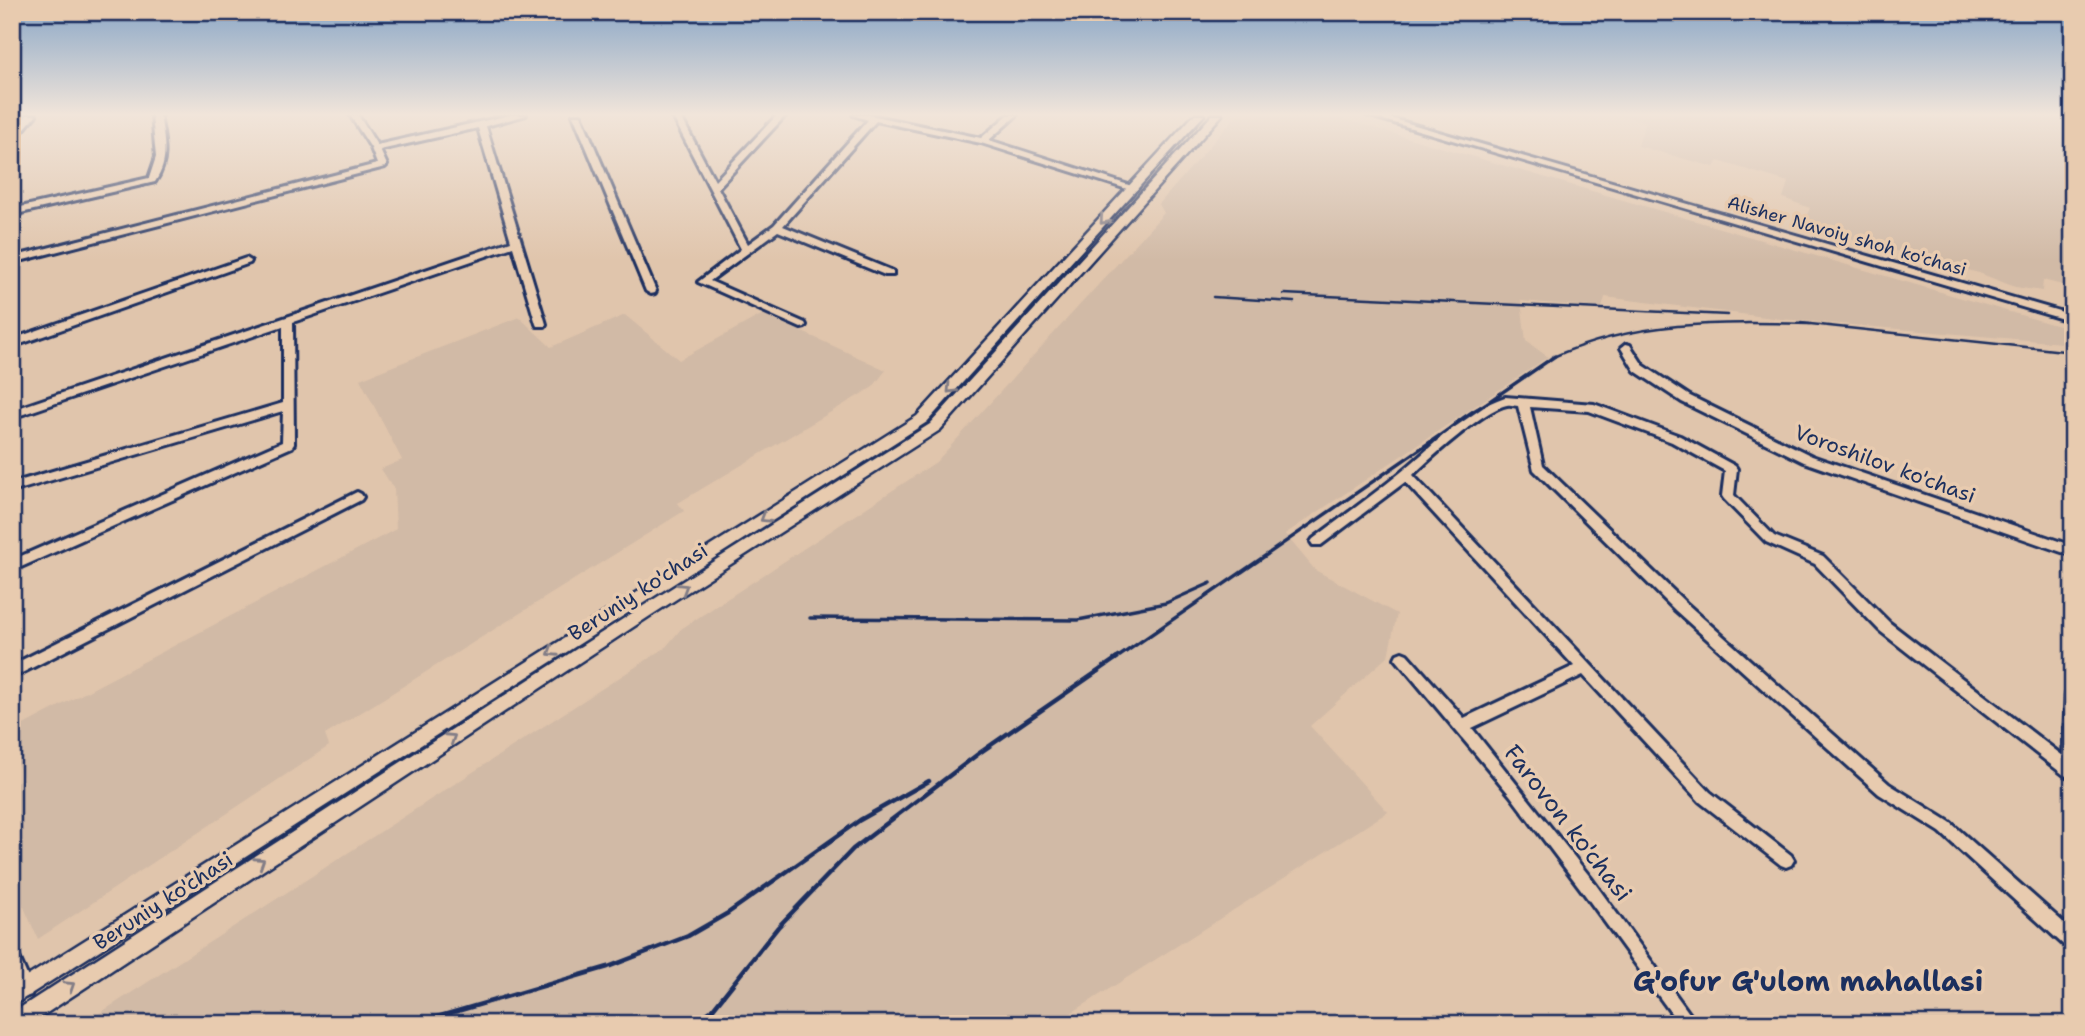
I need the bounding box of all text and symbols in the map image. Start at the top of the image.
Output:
street label: Alisher Navoiy shoh ko'chasi [1725,190,1969,282]
one-way arrow [1100,212,1112,225]
one-way arrow [947,381,959,394]
street label: Voroshilov ko'chasi [1791,418,1979,510]
one-way arrow [760,509,773,522]
street label: Beruniy ko'chasi [563,536,713,648]
one-way arrow [675,583,688,596]
one-way arrow [546,643,559,656]
one-way arrow [443,734,456,746]
street label: Farovon ko'chasi [1497,738,1639,908]
street label: Beruniy ko'chasi [88,845,238,957]
one-way arrow [253,858,266,871]
district label: G'ofur G'ulom mahallasi [1633,962,1983,1000]
one-way arrow [62,982,75,995]

